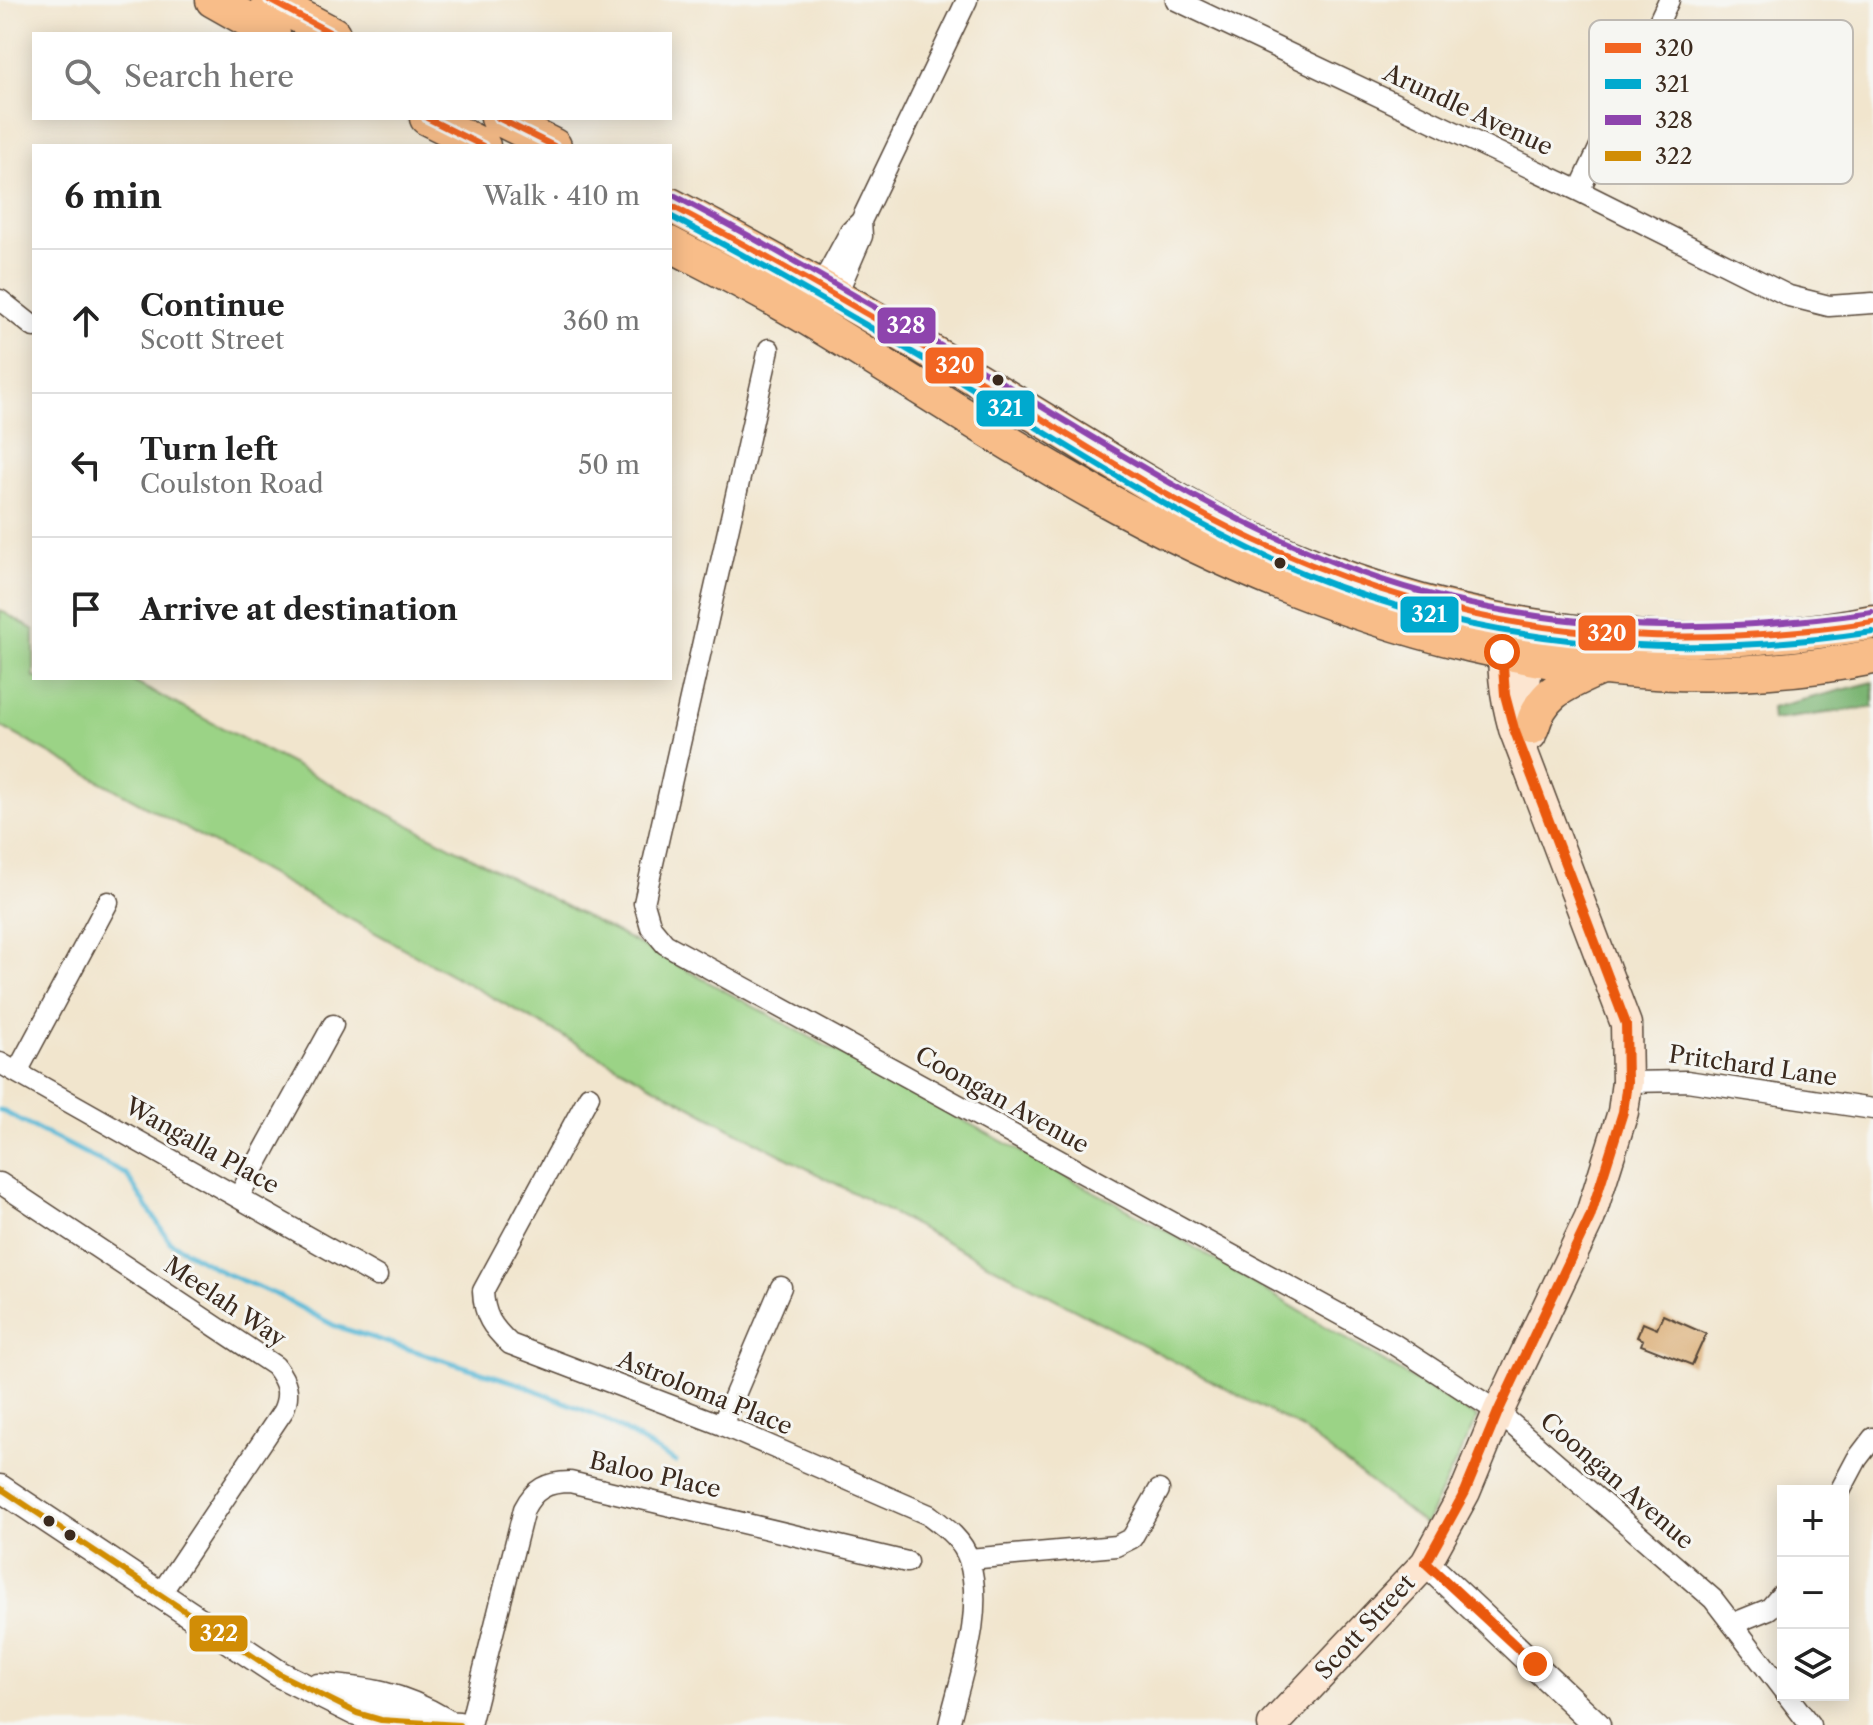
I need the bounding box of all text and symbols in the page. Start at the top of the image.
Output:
legend [1589,20,1853,184]
search box [32,32,672,120]
text: 320 [1655,35,1694,62]
icon: search [60,54,104,98]
street label: Arundle Avenue [1378,57,1558,161]
text: Search here [124,58,294,95]
text: 321 [1655,71,1689,98]
text: 328 [1655,107,1693,134]
text: 322 [1655,143,1692,170]
text: 6 min [64,175,162,217]
text: Walk · 410 m [483,180,640,212]
text: Continue [140,287,285,324]
icon: ahead [64,299,108,343]
text: 360 m [563,305,640,337]
line badge: 328 [876,306,937,345]
text: 328 [887,312,925,339]
text: Scott Street [140,324,284,356]
line badge: 320 [924,346,985,385]
text: 320 [935,352,975,379]
unlabelled marker [990,372,1006,388]
line badge: 321 [975,389,1036,428]
text: 321 [987,395,1023,422]
text: Turn left [140,431,277,468]
icon: left [64,443,108,487]
text: 50 m [578,449,640,481]
text: Coulston Road [140,468,324,500]
unlabelled marker [1272,555,1288,571]
icon: arrive [64,587,108,631]
text: Arrive at destination [140,591,458,628]
line badge: 321 [1399,595,1460,634]
text: 321 [1411,601,1447,628]
line badge: 320 [1577,614,1637,652]
text: 320 [1587,620,1627,647]
route start [1484,634,1520,670]
street label: Pritchard Lane [1667,1039,1839,1092]
street label: Coongan Avenue [910,1040,1094,1159]
street label: Wangalla Place [119,1091,284,1200]
street label: Meelah Way [159,1250,292,1353]
street label: Astroloma Place [613,1344,797,1441]
street label: Coongan Avenue [1535,1406,1700,1555]
street label: Baloo Place [587,1445,724,1504]
map controls [1777,1485,1849,1701]
button: + [1777,1485,1849,1557]
unlabelled marker [41,1513,57,1529]
unlabelled marker [62,1527,78,1543]
button: − [1777,1557,1849,1629]
street label: Scott Street [1309,1568,1421,1685]
line badge: 322 [188,1614,249,1653]
text: 322 [200,1620,238,1647]
button: layers [1777,1629,1849,1701]
route end [1517,1646,1553,1682]

